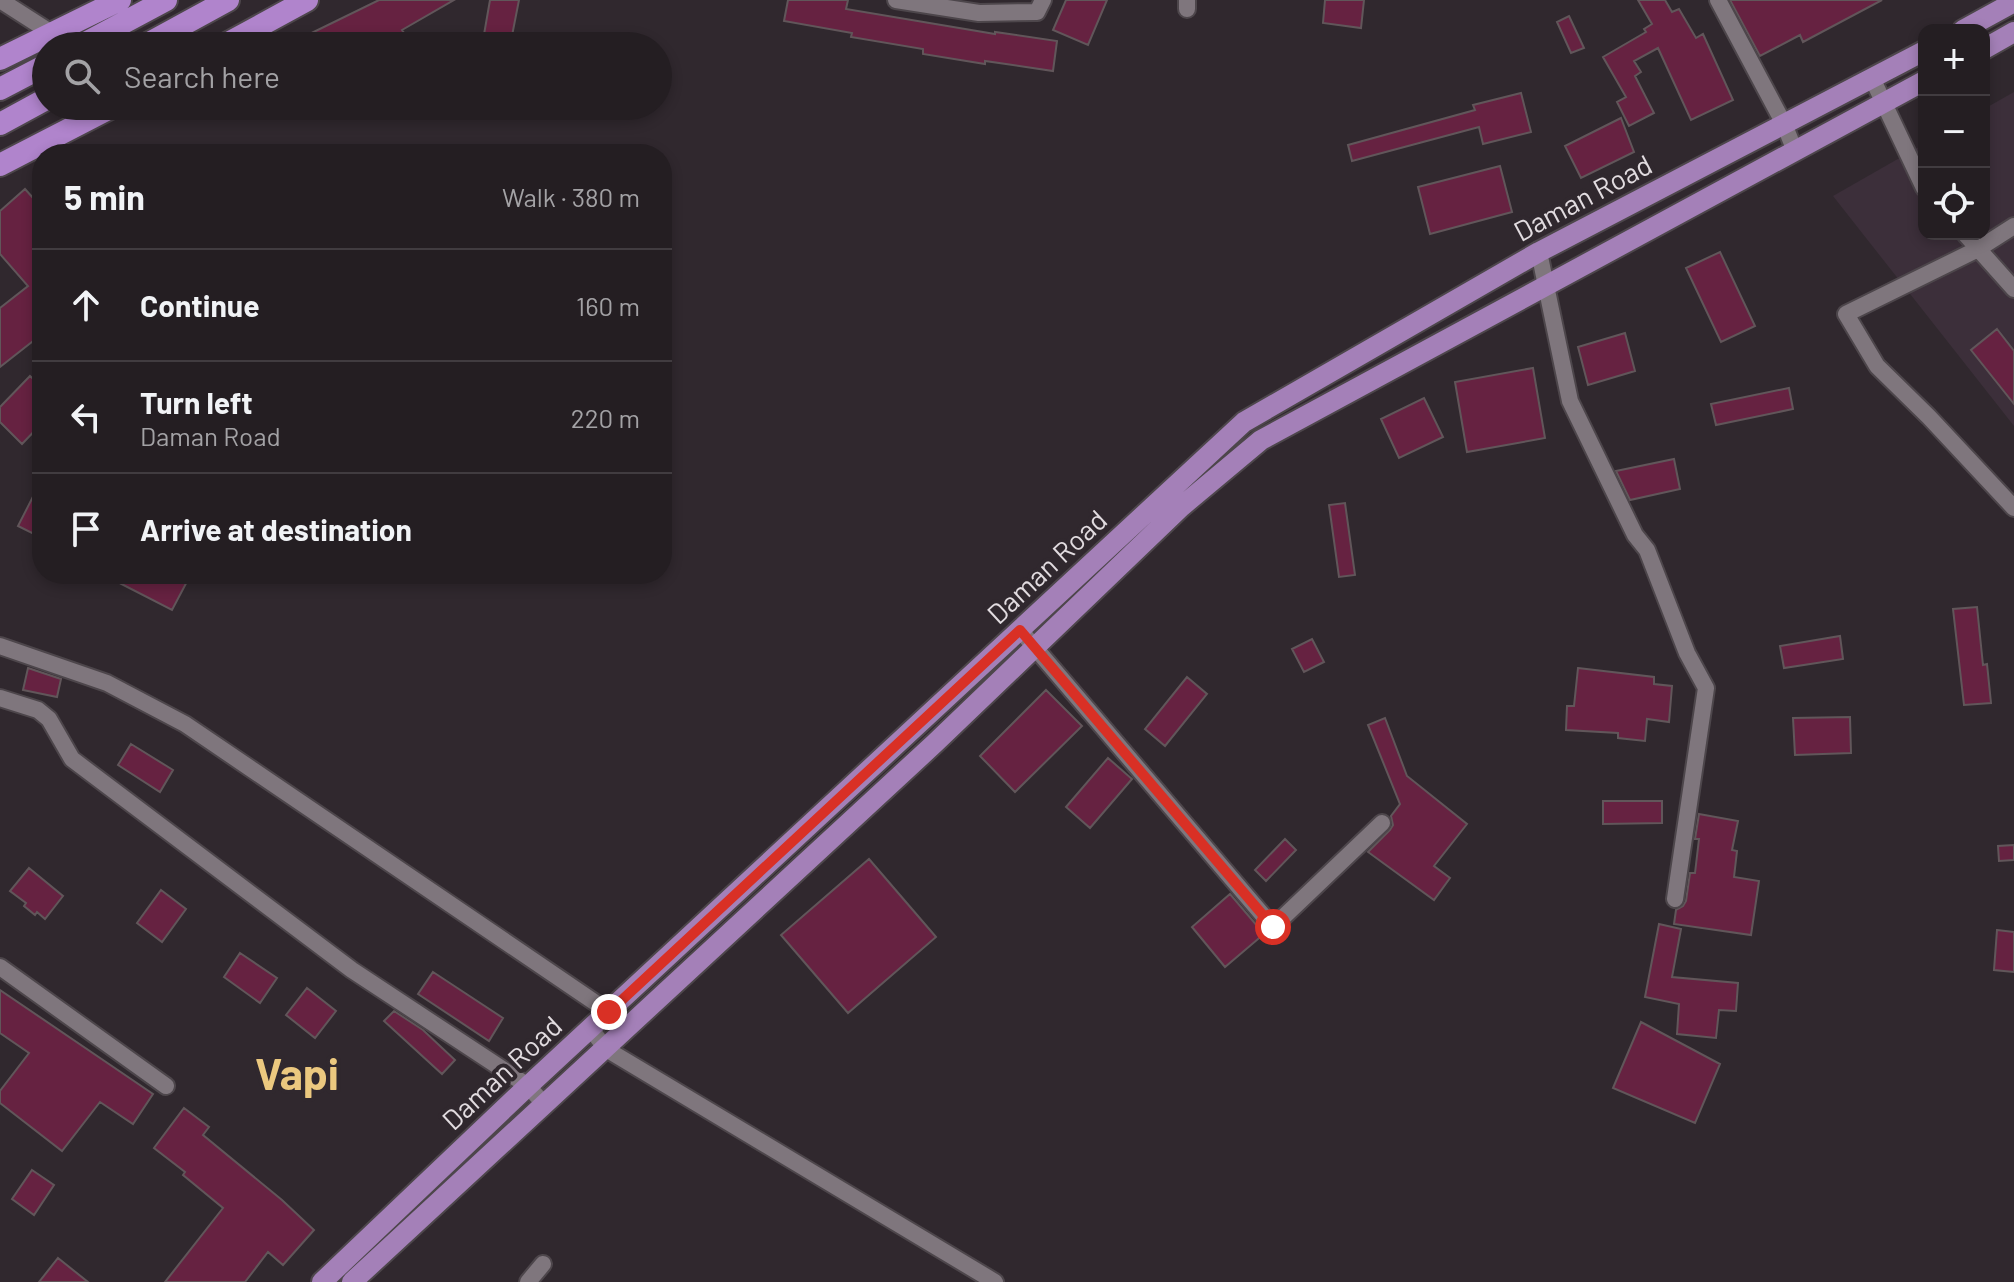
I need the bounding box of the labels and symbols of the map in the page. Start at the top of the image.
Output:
street label: Daman Road [1508,147,1657,248]
street label: Daman Road [979,502,1113,630]
route start [1255,909,1291,945]
route end [591,994,627,1030]
street label: Daman Road [434,1008,568,1136]
district label: Vapi [255,1046,339,1099]

